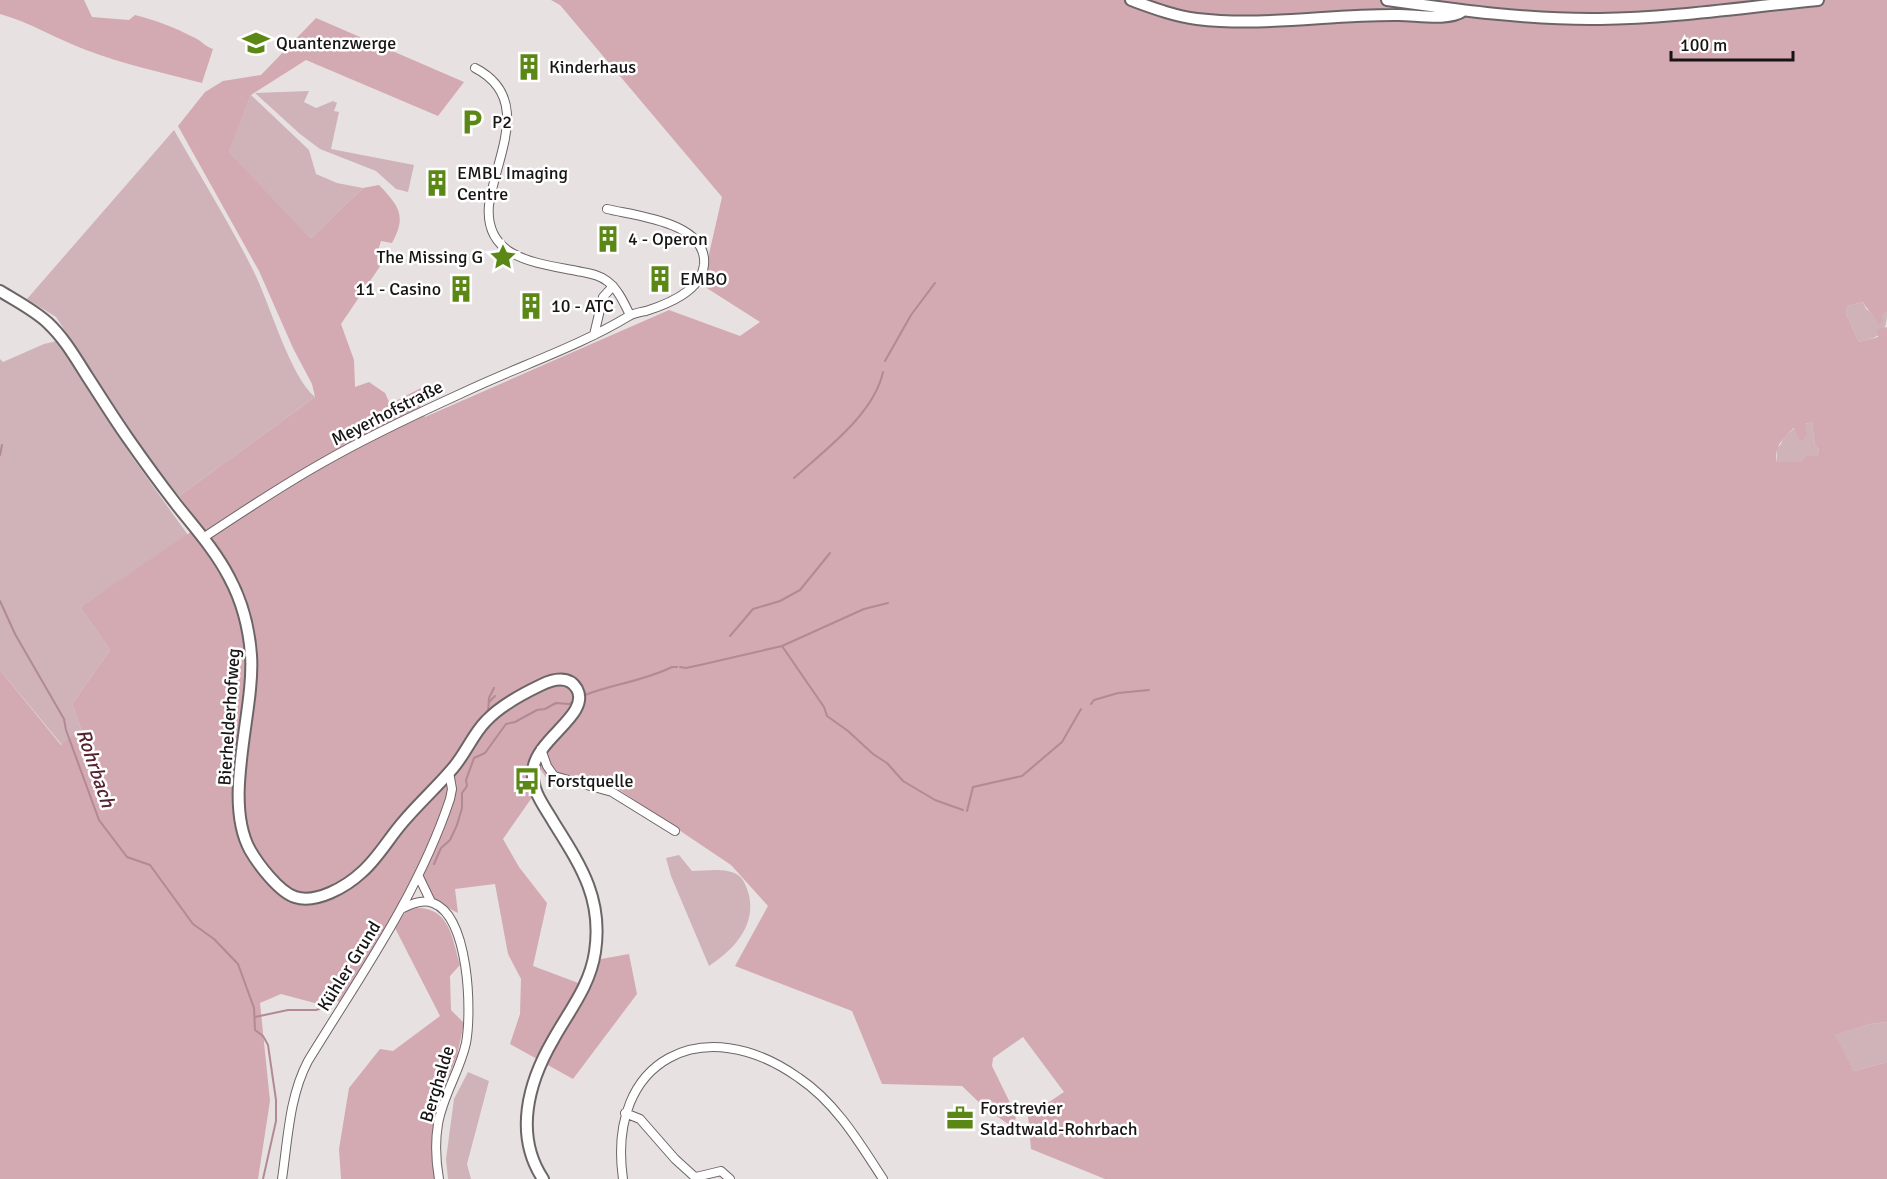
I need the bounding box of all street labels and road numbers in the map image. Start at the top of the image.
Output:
street label: Meyerhofstraße [328,375,446,451]
street label: Bierhelderhofweg [213,648,245,786]
street label: Kühler Grund [313,917,385,1015]
street label: Berghalde [415,1043,459,1125]

